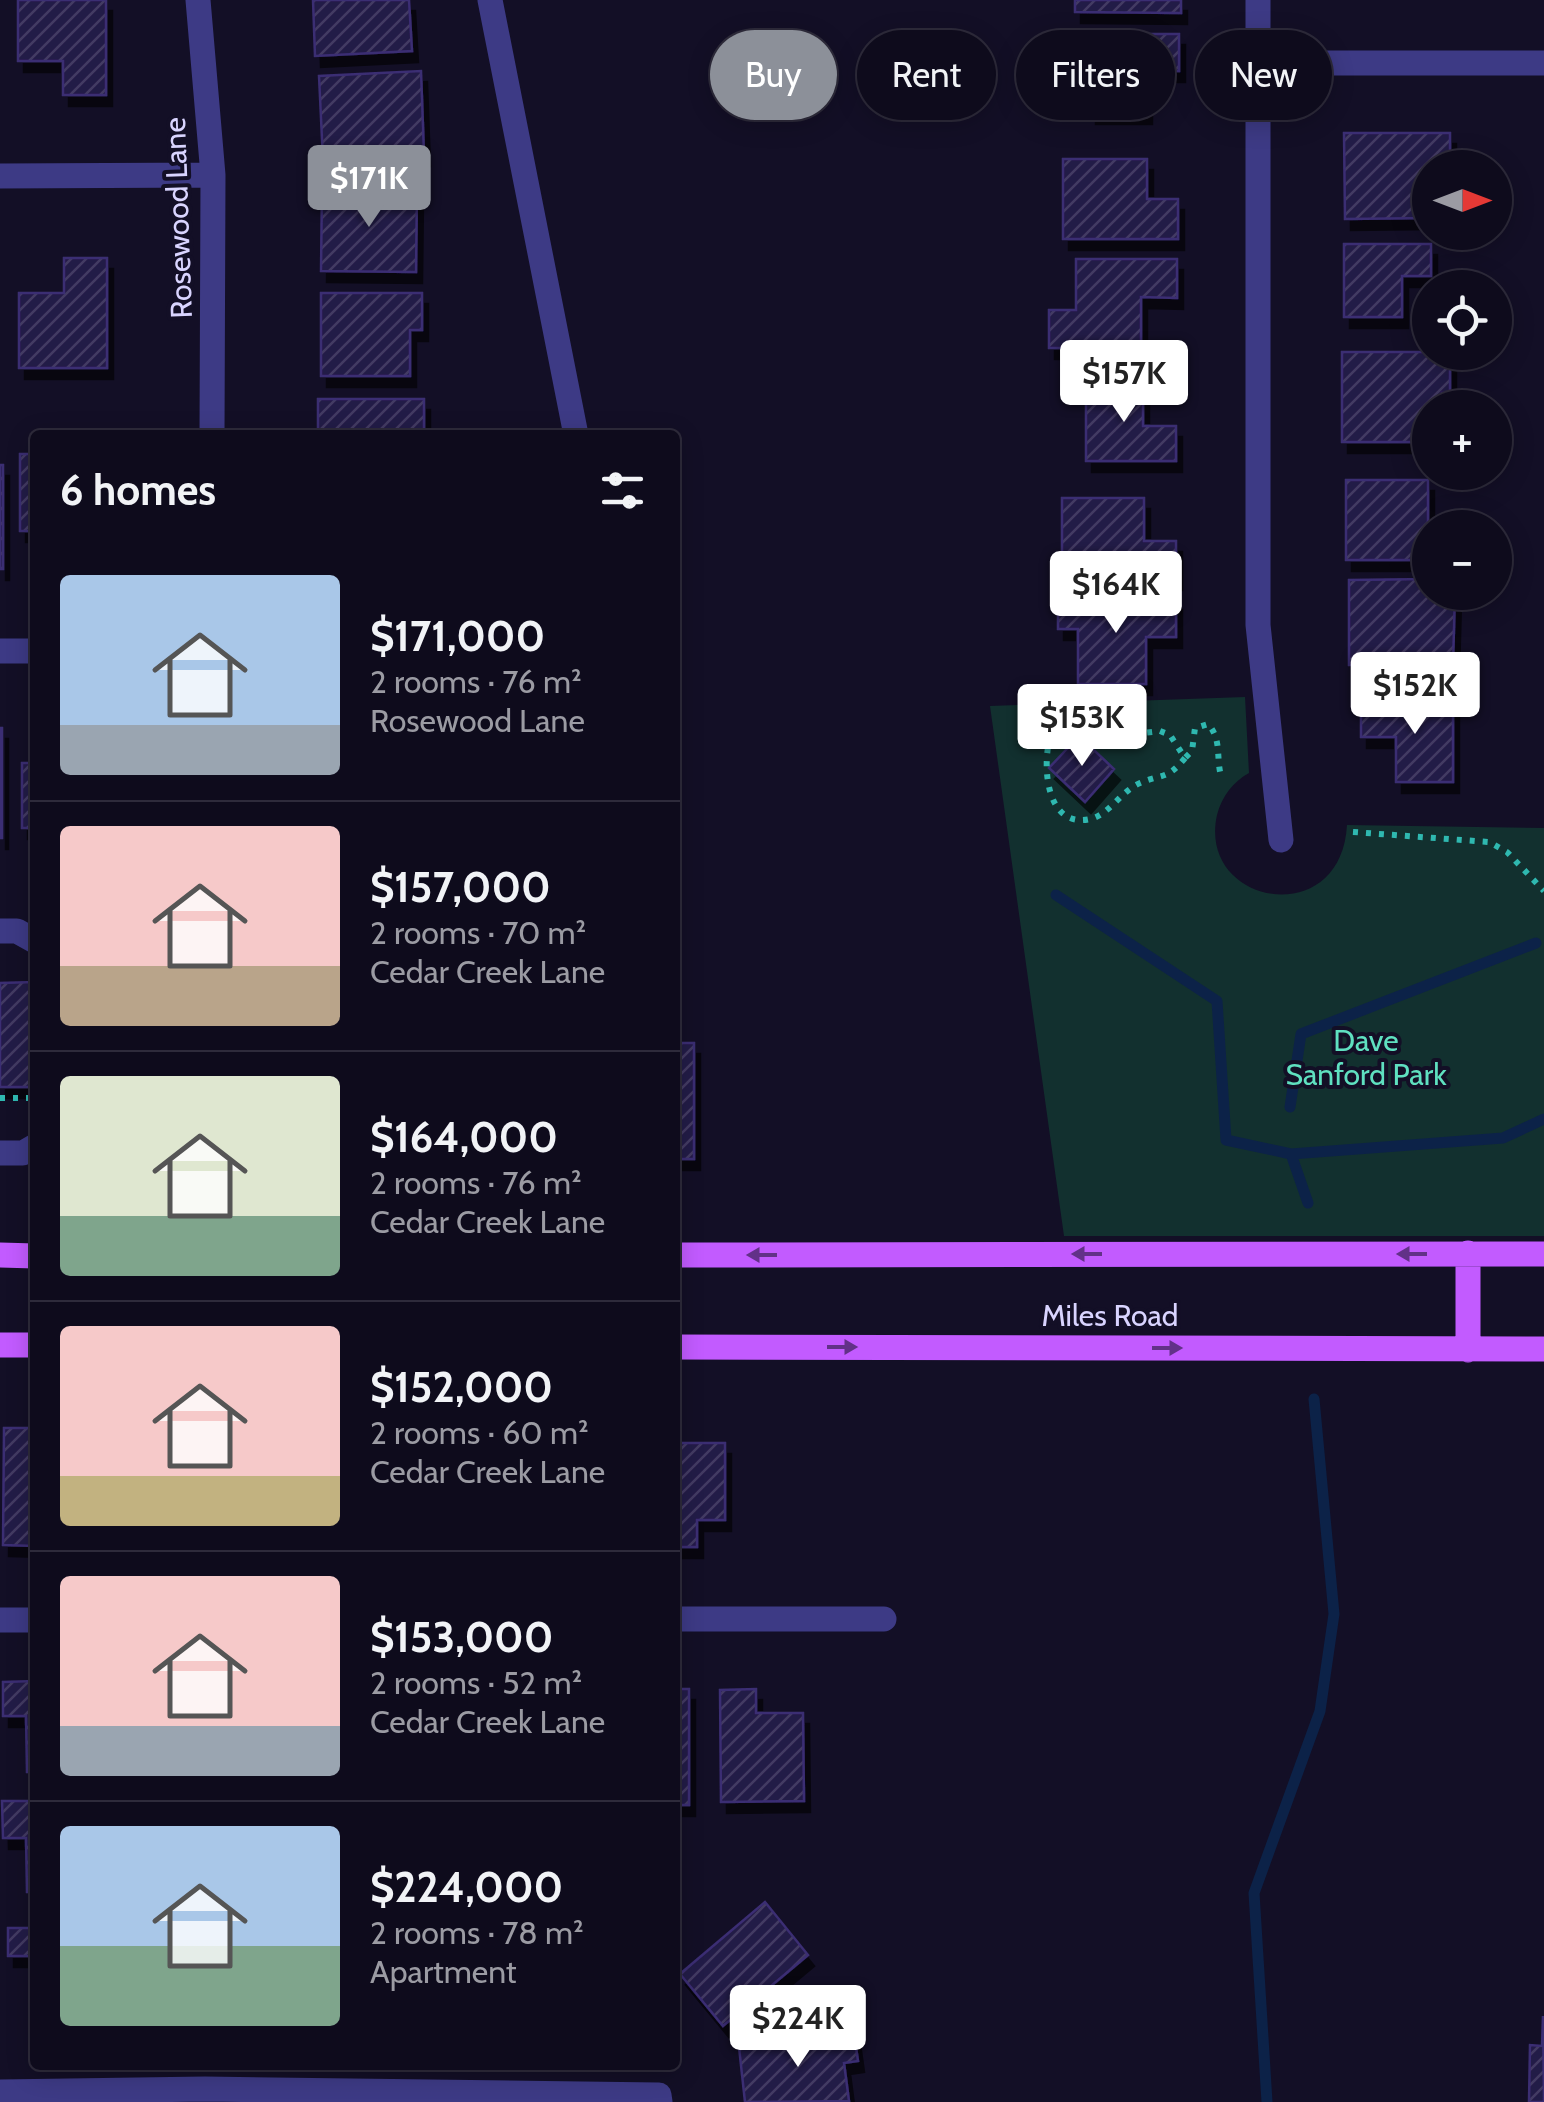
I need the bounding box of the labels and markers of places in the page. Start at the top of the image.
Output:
pin: $171K [299,145,439,230]
pin: $157K [1054,340,1194,425]
pin: $164K [1046,551,1186,636]
pin: $152K [1345,652,1485,737]
pin: $153K [1012,684,1152,769]
pin: $224K [728,1985,868,2070]

